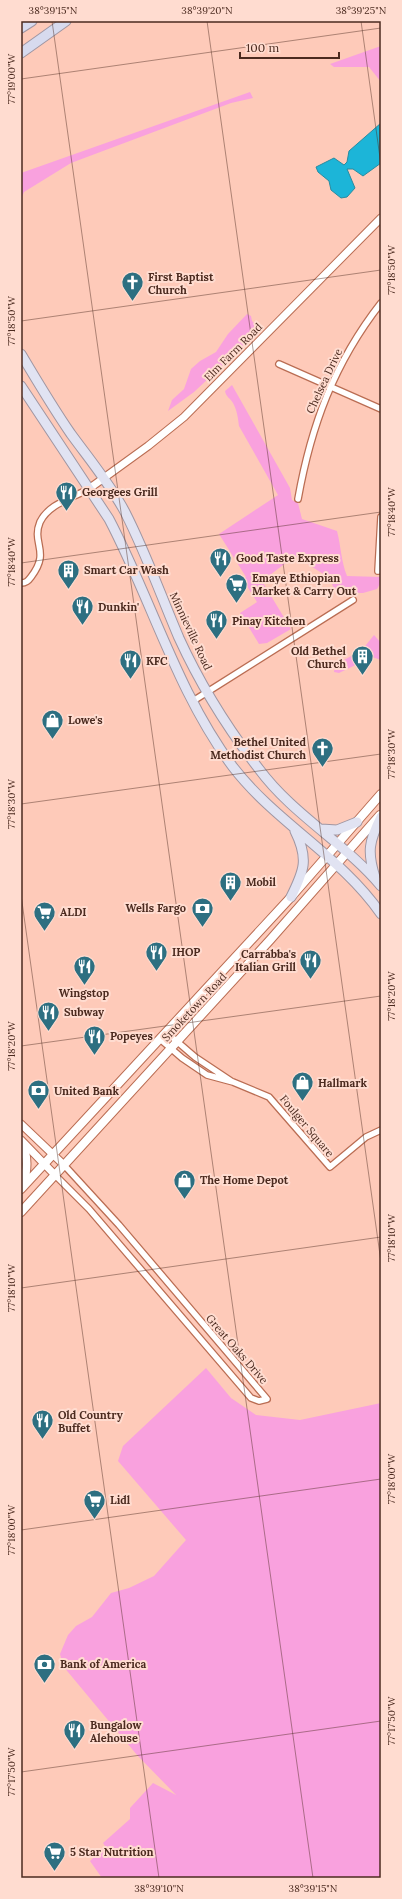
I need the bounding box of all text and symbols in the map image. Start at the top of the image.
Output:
text: 38°39'15"N [29,4,78,17]
text: 38°39'20"N [181,4,233,17]
text: 38°39'25"N [336,4,387,17]
scale bar [240,34,339,60]
text: 100 m [246,40,279,55]
text: 77°19'00"W [5,53,18,104]
text: 77°18'50"W [385,244,398,295]
church icon: First Baptist Church [120,270,146,303]
place label: First Baptist Church [148,270,214,297]
text: 77°18'50"W [5,295,18,346]
street label: Elm Farm Road [201,320,265,384]
street label: Chelsea Drive [303,346,345,416]
restaurant icon: Georgees Grill [54,479,80,512]
place label: Georgees Grill [82,485,158,499]
text: 77°18'40"W [385,486,398,537]
text: 77°18'40"W [5,536,18,587]
restaurant icon: Good Taste Express [207,545,233,578]
place label: Good Taste Express [236,551,339,565]
building icon: Smart Car Wash [55,557,81,590]
place label: Smart Car Wash [84,563,169,577]
supermarket icon: Emaye Ethiopian Market & Carry Out [224,571,250,604]
place label: Emaye Ethiopian Market & Carry Out [252,571,357,598]
street label: Minnieville Road [167,590,215,673]
restaurant icon: Dunkin' [70,594,96,627]
place label: Dunkin' [98,600,139,614]
restaurant icon: Pinay Kitchen [204,608,230,641]
place label: Pinay Kitchen [232,614,306,628]
place label: Old Bethel Church [291,644,347,671]
building icon: Old Bethel Church [349,644,375,677]
restaurant icon: KFC [117,648,143,681]
place label: KFC [146,654,168,668]
shop icon: Lowe's [40,707,66,740]
place label: Lowe's [68,713,103,727]
text: 77°18'30"W [385,728,398,779]
place label: Bethel United Methodist Church [210,735,306,762]
church icon: Bethel United Methodist Church [309,735,335,768]
text: 77°18'30"W [5,778,18,829]
building icon: Mobil [218,869,244,902]
place label: Mobil [246,875,277,889]
bank icon: Wells Fargo [189,895,215,928]
supermarket icon: ALDI [32,899,58,932]
place label: Wells Fargo [125,901,186,915]
place label: ALDI [60,905,86,919]
restaurant icon: IHOP [144,939,170,972]
place label: IHOP [172,945,200,959]
place label: Carrabba's Italian Grill [235,947,297,974]
restaurant icon: Carrabba's Italian Grill [298,947,324,980]
restaurant icon: Wingstop [71,954,97,987]
street label: Smoketown Road [159,970,230,1044]
text: 77°18'20"W [385,970,398,1021]
place label: Wingstop [59,986,110,1000]
restaurant icon: Subway [36,999,62,1032]
place label: Subway [64,1005,105,1019]
text: 77°18'20"W [5,1020,18,1071]
restaurant icon: Popeyes [82,1023,108,1056]
place label: Popeyes [110,1029,153,1043]
shop icon: Hallmark [289,1070,315,1103]
place label: Hallmark [318,1076,367,1090]
bank icon: United Bank [25,1078,51,1111]
place label: United Bank [54,1084,120,1098]
street label: Foulger Square [277,1092,337,1160]
shop icon: The Home Depot [171,1167,197,1200]
place label: The Home Depot [200,1173,289,1187]
text: 77°18'10"W [385,1213,398,1262]
text: 77°18'10"W [5,1263,18,1312]
street label: Great Oaks Drive [203,1311,271,1387]
restaurant icon: Old Country Buffet [30,1408,56,1441]
place label: Old Country Buffet [58,1408,124,1435]
text: 77°18'00"W [385,1453,398,1504]
supermarket icon: Lidl [82,1487,108,1520]
place label: Lidl [110,1493,131,1507]
text: 77°18'00"W [5,1504,18,1555]
bank icon: Bank of America [32,1651,58,1684]
place label: Bank of America [60,1657,147,1671]
text: 77°17'50"W [385,1696,398,1745]
restaurant icon: Bungalow Alehouse [61,1718,87,1751]
place label: Bungalow Alehouse [90,1718,141,1745]
text: 77°17'50"W [5,1747,18,1796]
supermarket icon: 5 Star Nutrition [41,1839,67,1872]
place label: 5 Star Nutrition [70,1845,154,1859]
text: 38°39'10"N [134,1882,184,1895]
text: 38°39'15"N [289,1882,338,1895]

